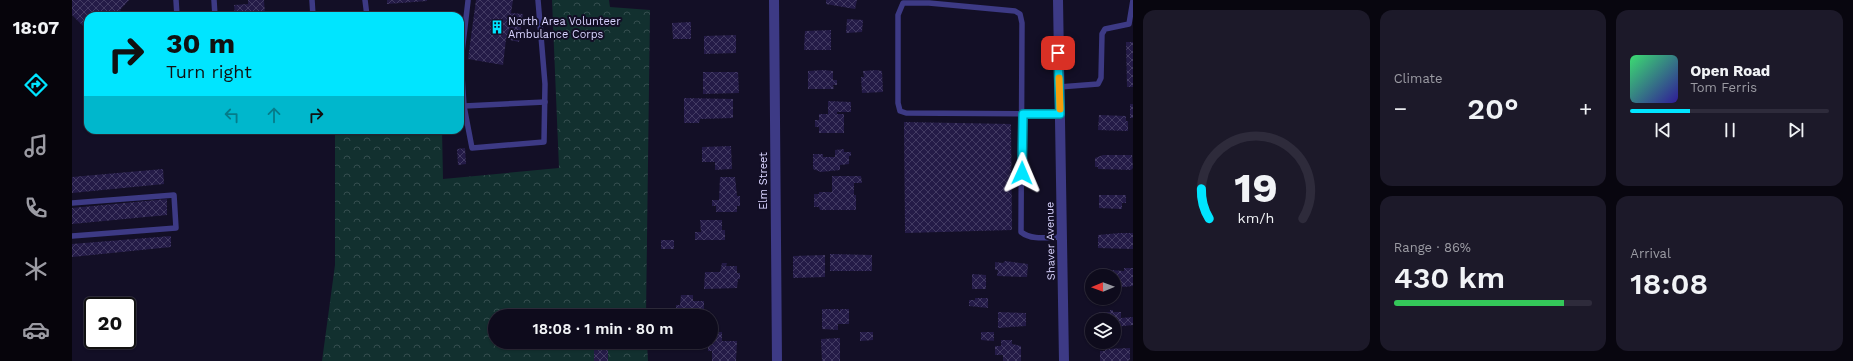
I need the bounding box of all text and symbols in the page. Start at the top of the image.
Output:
place label: North Area Volunteer Ambulance Corps [508,15,621,41]
text: 18:07 [13,17,59,38]
building icon: North Area Volunteer Ambulance Corps [489,19,505,35]
text: 30 m [166,27,235,60]
icon: right [100,28,152,80]
pin [1041,36,1075,70]
icon: arrive [1047,42,1069,64]
text: Turn right [166,61,252,82]
text: Open Road [1690,62,1770,80]
icon: directions [22,71,50,99]
text: Climate [1394,71,1442,86]
text: Tom Ferris [1690,80,1757,95]
text: 20° [1467,91,1519,126]
text: − [1394,96,1407,121]
text: + [1579,96,1592,121]
icon: left [221,104,243,126]
icon: ahead [263,104,285,126]
icon: right [305,104,327,126]
icon: previous [1652,119,1674,141]
icon: pause [1719,119,1741,141]
icon: next [1785,119,1807,141]
icon: music [22,132,50,160]
street label: Elm Street [757,152,770,210]
position arrow [1001,152,1043,194]
text: 19 [1235,162,1278,211]
icon: phone [22,194,50,222]
street label: Shaver Avenue [1043,202,1058,280]
text: km/h [1238,209,1275,225]
text: Range · 86% [1394,240,1471,255]
text: Arrival [1630,246,1671,261]
icon: climate [22,255,50,283]
text: 430 km [1394,260,1505,295]
text: 18:08 [1630,266,1708,301]
north arrow [1085,269,1121,305]
map controls [1085,269,1121,349]
speed limit sign: 20 [84,297,136,349]
button: layers [1085,313,1121,349]
icon: car [22,316,50,344]
text: 18:08 · 1 min · 80 m [533,320,674,338]

